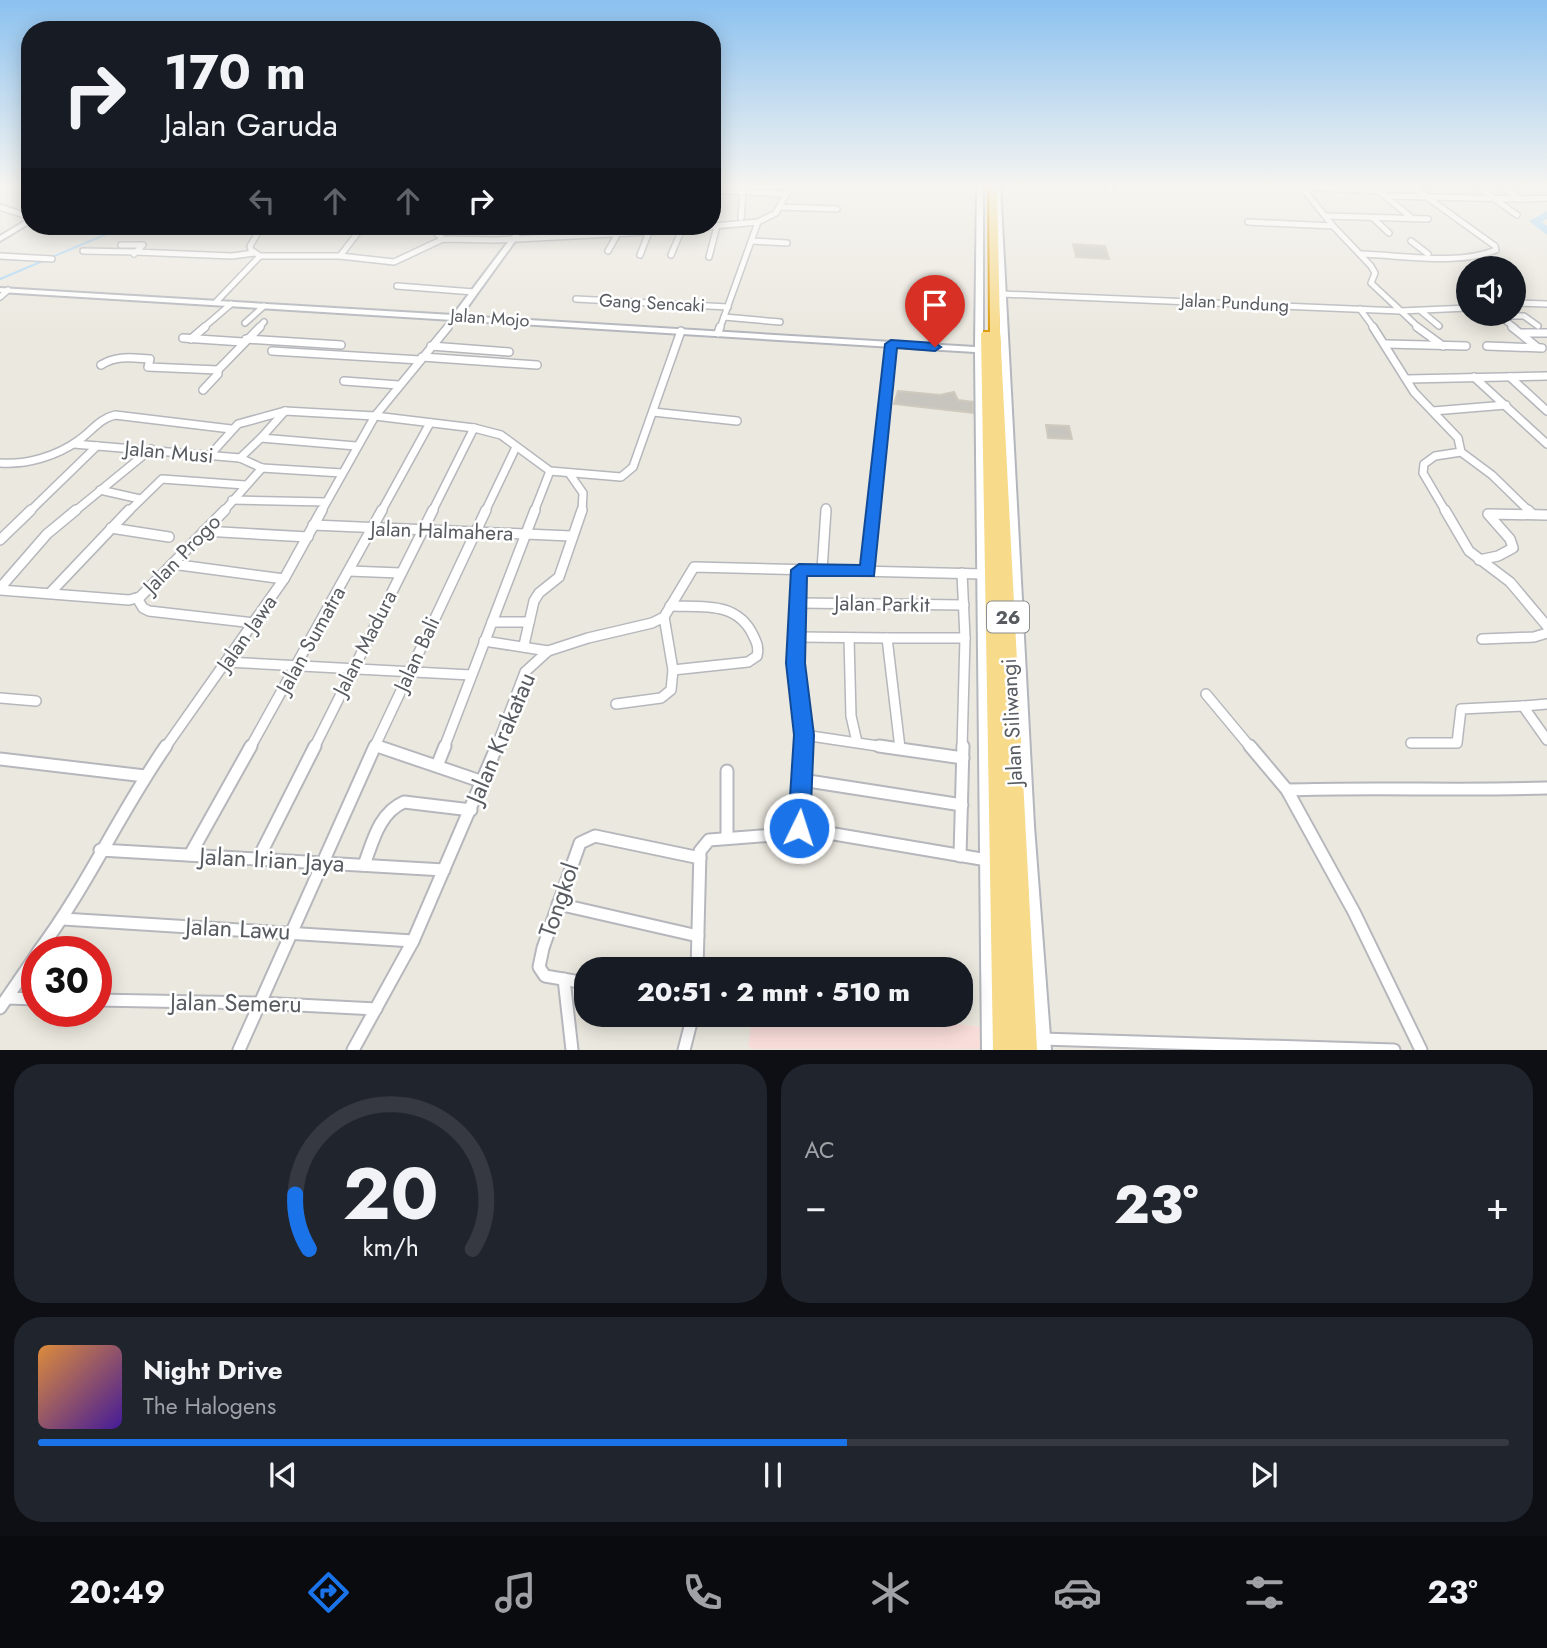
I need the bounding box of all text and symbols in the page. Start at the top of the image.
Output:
text: 170 m [164,37,306,107]
icon: right [49,49,140,140]
text: Jalan Garuda [164,102,338,148]
icon: left [243,182,281,220]
icon: ahead [316,182,354,220]
icon: ahead [389,182,427,220]
icon: right [462,182,500,220]
map controls [1456,256,1526,326]
button: sound [1456,256,1526,326]
pin [905,275,965,347]
icon: arrive [916,286,954,324]
street label: Gang Sencaki [598,287,706,319]
street label: Jalan Pundung [1178,287,1290,319]
street label: Jalan Mojo [448,302,531,334]
street label: Jalan Musi [120,433,215,471]
street label: Jalan Progo [134,508,228,603]
street label: Jalan Halmahera [367,513,514,548]
street label: Jalan Sumatra [268,581,353,702]
street label: Jalan Madura [324,585,404,704]
street label: Jalan Parkit [831,588,930,620]
street label: Jalan Jawa [208,589,284,680]
road number: 26 [987,602,1029,632]
street label: Jalan Bali [385,612,447,699]
street label: Jalan Siliwangi [994,658,1030,789]
street label: Jalan Krakatau [456,667,544,812]
position arrow [762,791,836,865]
street label: Jalan Irian Jaya [196,838,345,881]
street label: Tongkol [529,858,588,942]
street label: Jalan Lawu [182,908,292,949]
speed limit sign: 30 [21,936,112,1027]
text: 20:51 · 2 mnt · 510 m [637,973,910,1011]
street label: Jalan Semeru [167,984,302,1021]
text: AC [805,1133,835,1167]
text: 20 [342,1142,438,1247]
text: 23° [1114,1167,1199,1243]
text: − [805,1178,827,1233]
text: + [1486,1178,1509,1233]
text: km/h [362,1229,419,1265]
text: Night Drive [143,1351,283,1389]
text: The Halogens [143,1389,276,1423]
icon: previous [264,1456,302,1494]
icon: pause [754,1456,792,1494]
icon: next [1245,1456,1283,1494]
icon: directions [304,1568,353,1617]
icon: music [491,1568,540,1617]
icon: phone [678,1568,727,1617]
icon: climate [866,1568,915,1617]
icon: car [1053,1568,1102,1617]
icon: filters [1240,1568,1289,1617]
text: 20:49 [69,1569,165,1615]
text: 23° [1427,1569,1478,1615]

